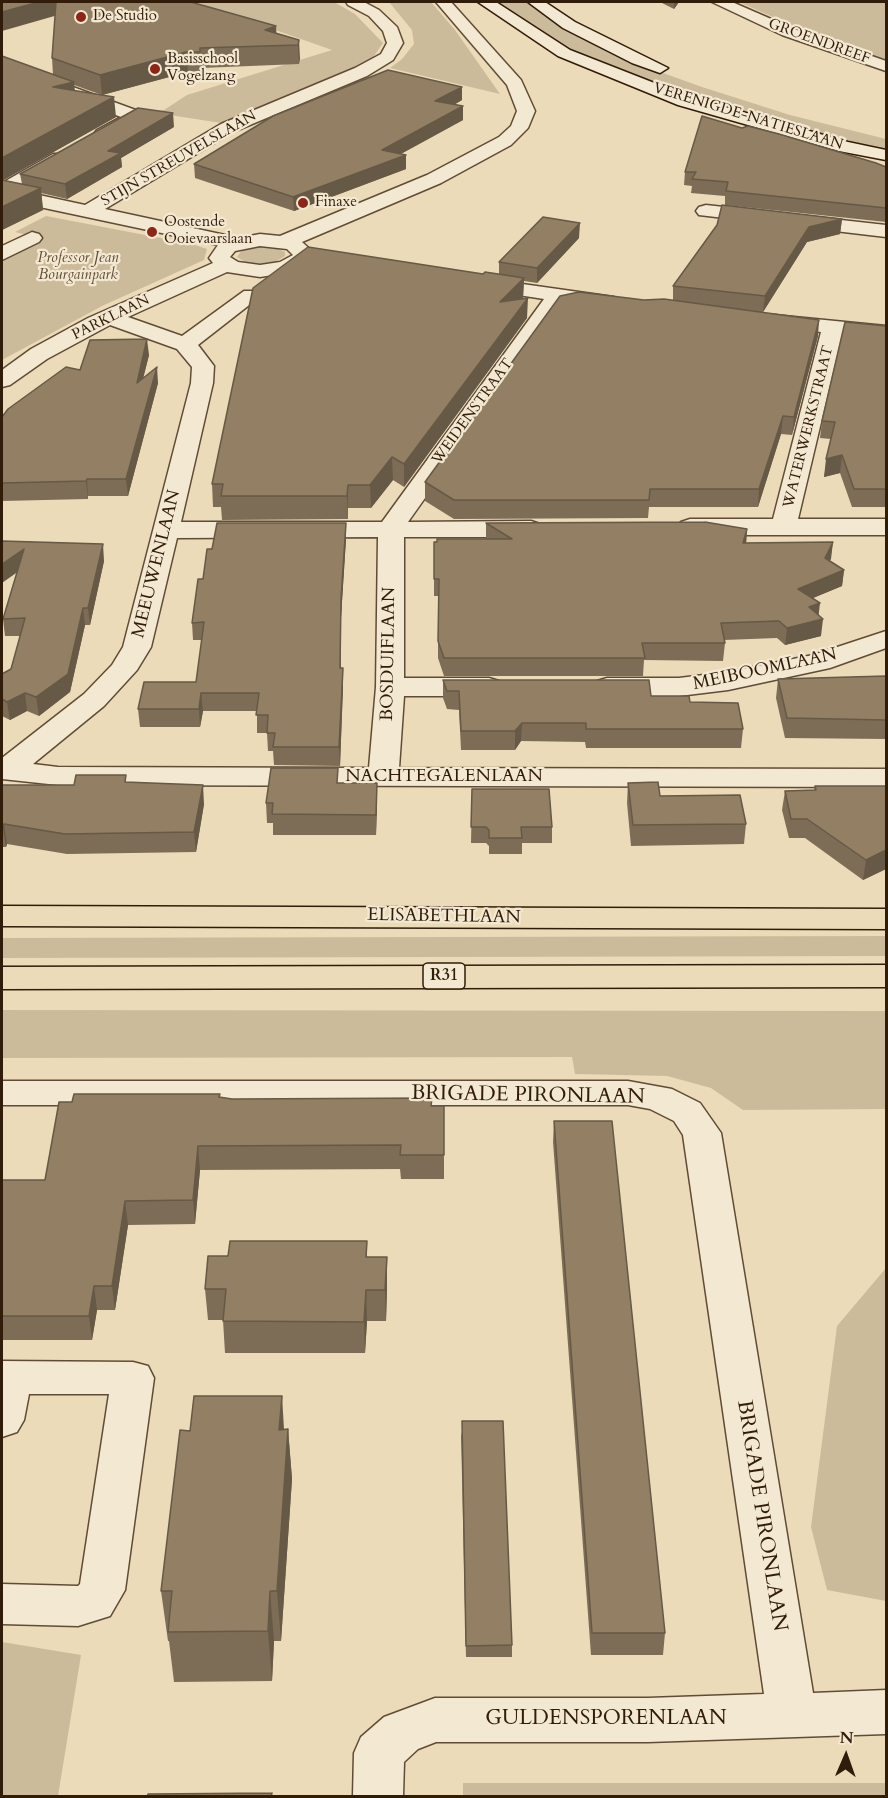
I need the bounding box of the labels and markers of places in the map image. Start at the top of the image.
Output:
place label: De Studio [93,8,157,26]
marker: De Studio [74,10,88,24]
place label: Basisschool Vogelzang [167,51,238,86]
marker: Basisschool Vogelzang [148,62,162,76]
place label: Finaxe [315,194,357,212]
marker: Finaxe [296,196,310,210]
place label: Oostende Ooievaarslaan [164,214,252,249]
marker: Oostende Ooievaarslaan [145,225,159,239]

